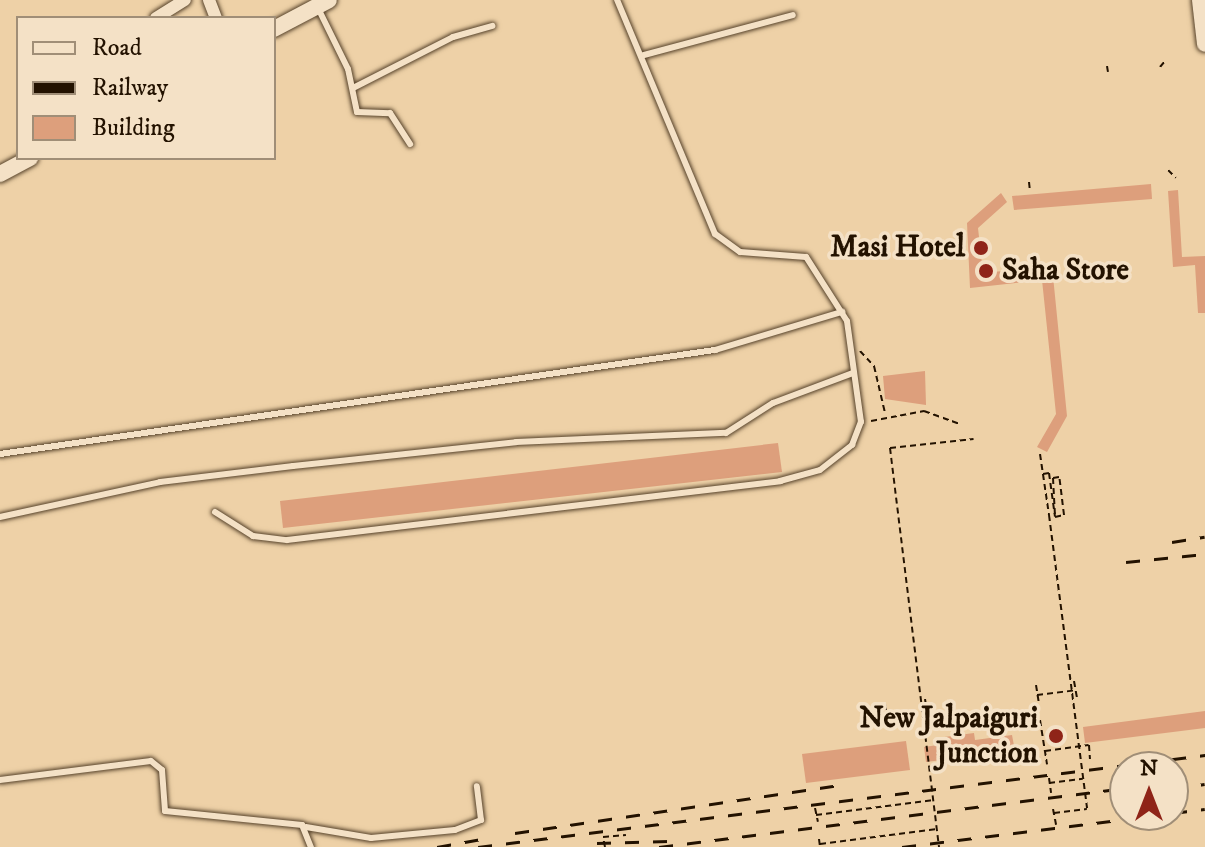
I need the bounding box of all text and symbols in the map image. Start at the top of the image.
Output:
legend [16,16,276,160]
text: Road [92,33,142,63]
text: Railway [92,73,168,103]
text: Building [92,113,175,143]
place label: Masi Hotel [830,230,965,266]
marker: Masi Hotel [972,239,990,257]
place label: Saha Store [1002,253,1129,289]
marker: Saha Store [977,262,995,280]
place label: New Jalpaiguri Junction [859,701,1038,772]
marker: New Jalpaiguri Junction [1045,725,1067,747]
north arrow [1109,751,1189,831]
text: N [1140,755,1158,782]

